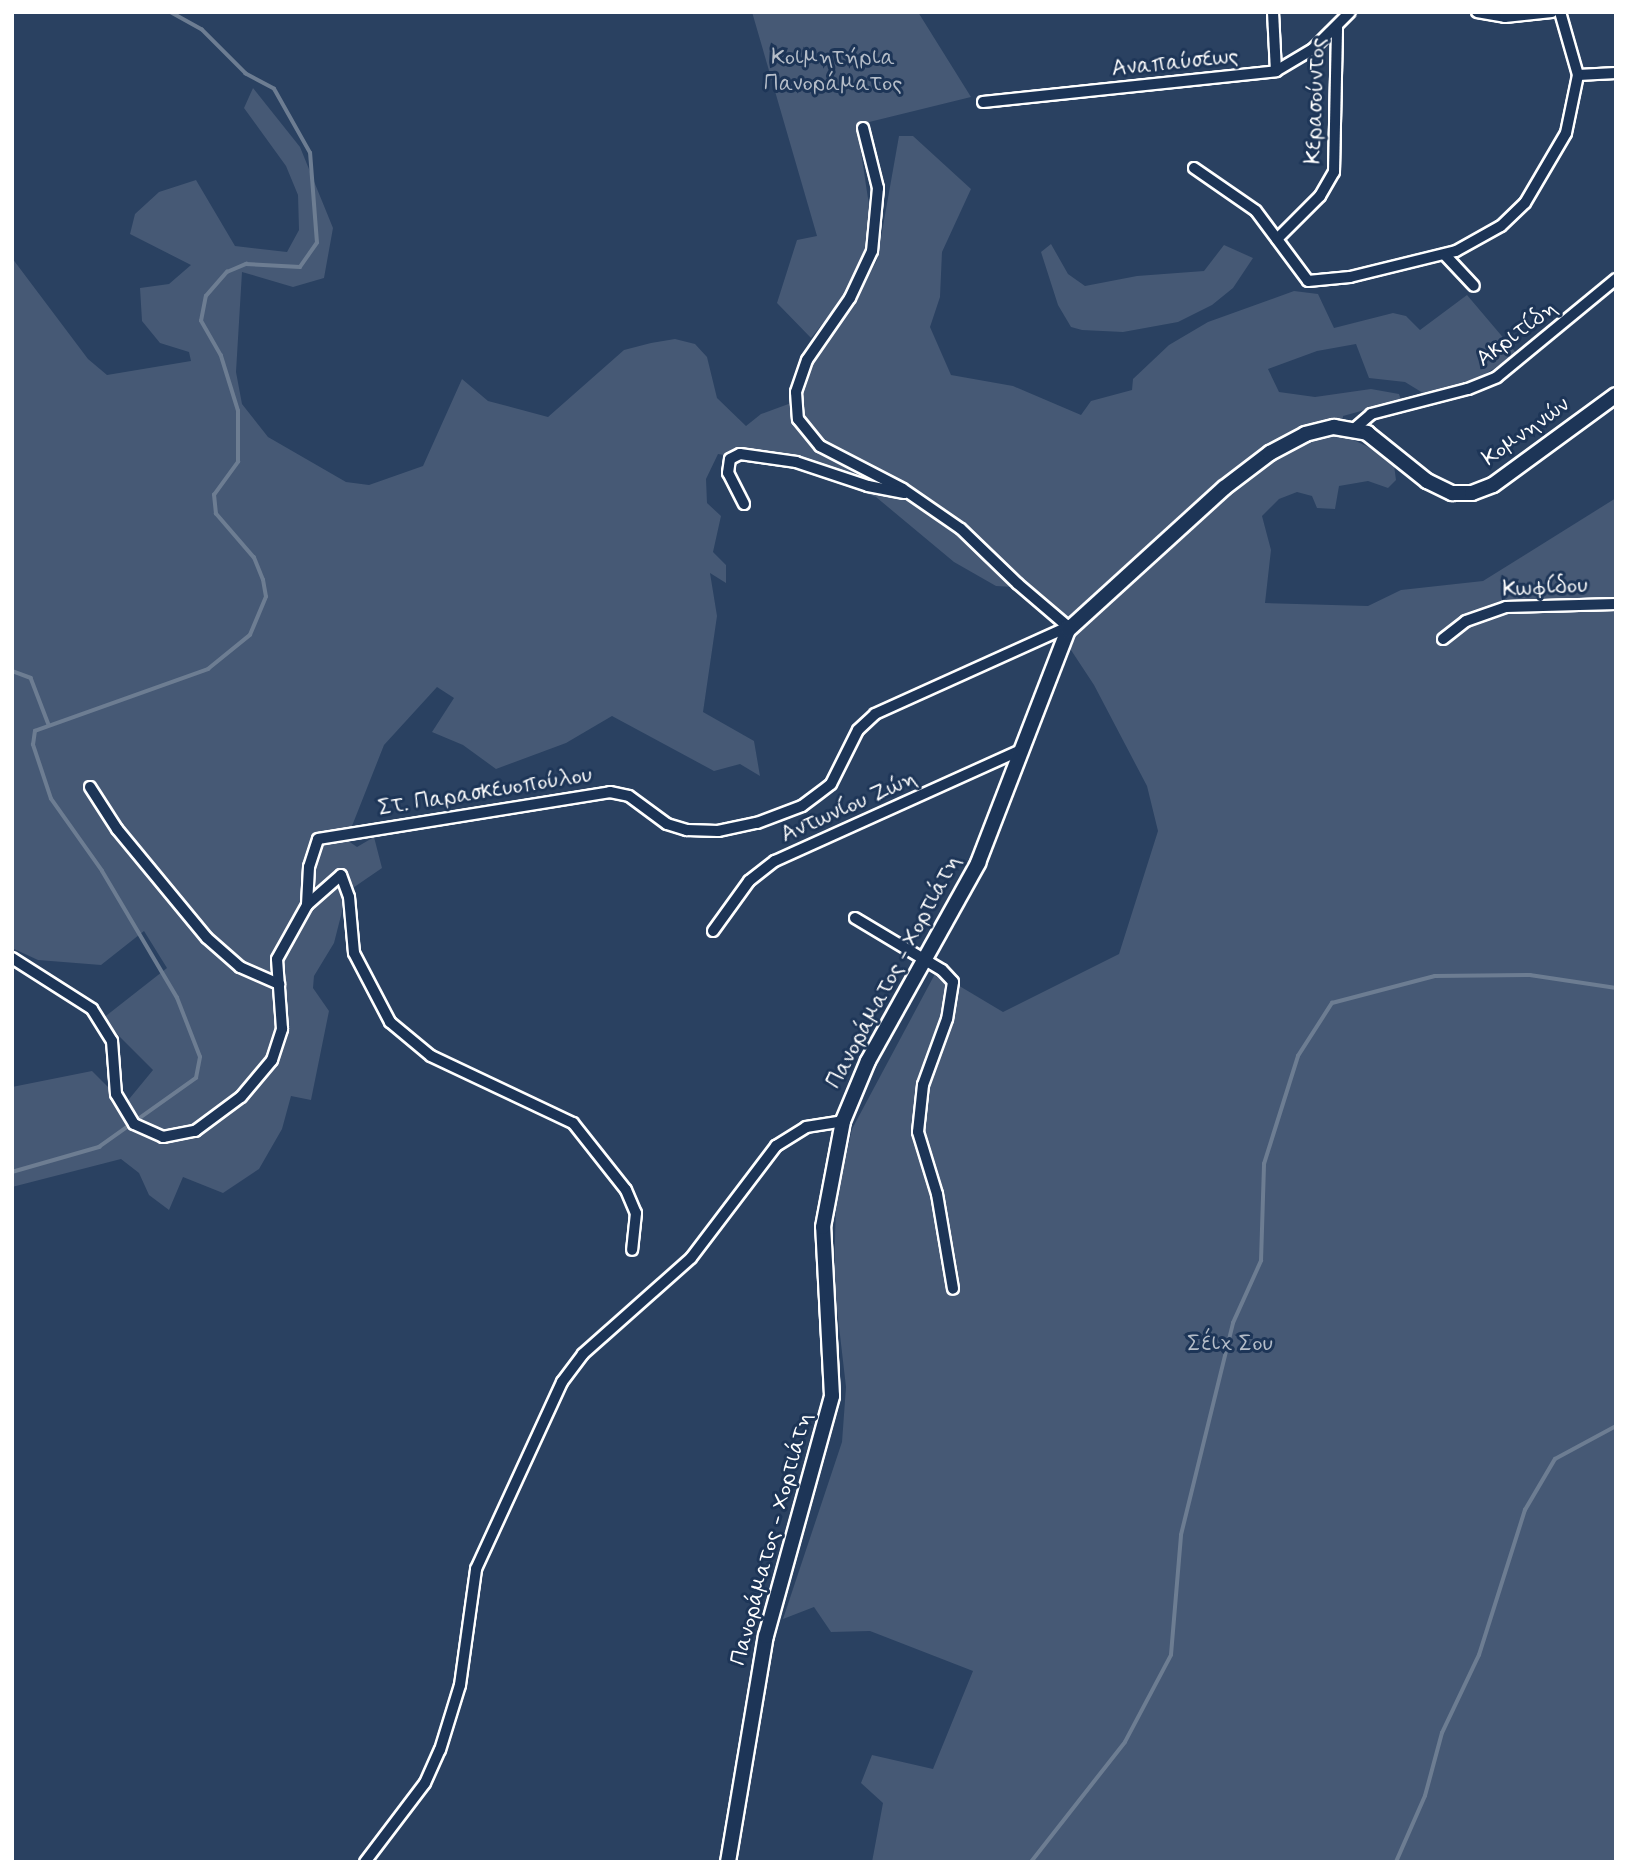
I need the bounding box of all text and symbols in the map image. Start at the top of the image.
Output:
street label: Κερασούντος [1300,37,1332,165]
street label: Αναπαύσεως [1110,43,1240,83]
park label: Κοιμητήρια Πανοράματος [764,44,902,98]
street label: Ακριτίδη [1471,295,1563,373]
street label: Κομνηνών [1477,391,1575,473]
street label: Κωφίδου [1502,572,1588,604]
street label: Στ. Παρασκευοπούλου [376,761,594,823]
street label: Αντωνίου Ζώη [777,765,921,849]
street label: Πανοράματος - Χορτιάτη [821,850,967,1094]
park label: Σέιχ Σου [1187,1330,1273,1358]
street label: Πανοράματος - Χορτιάτη [725,1409,819,1669]

